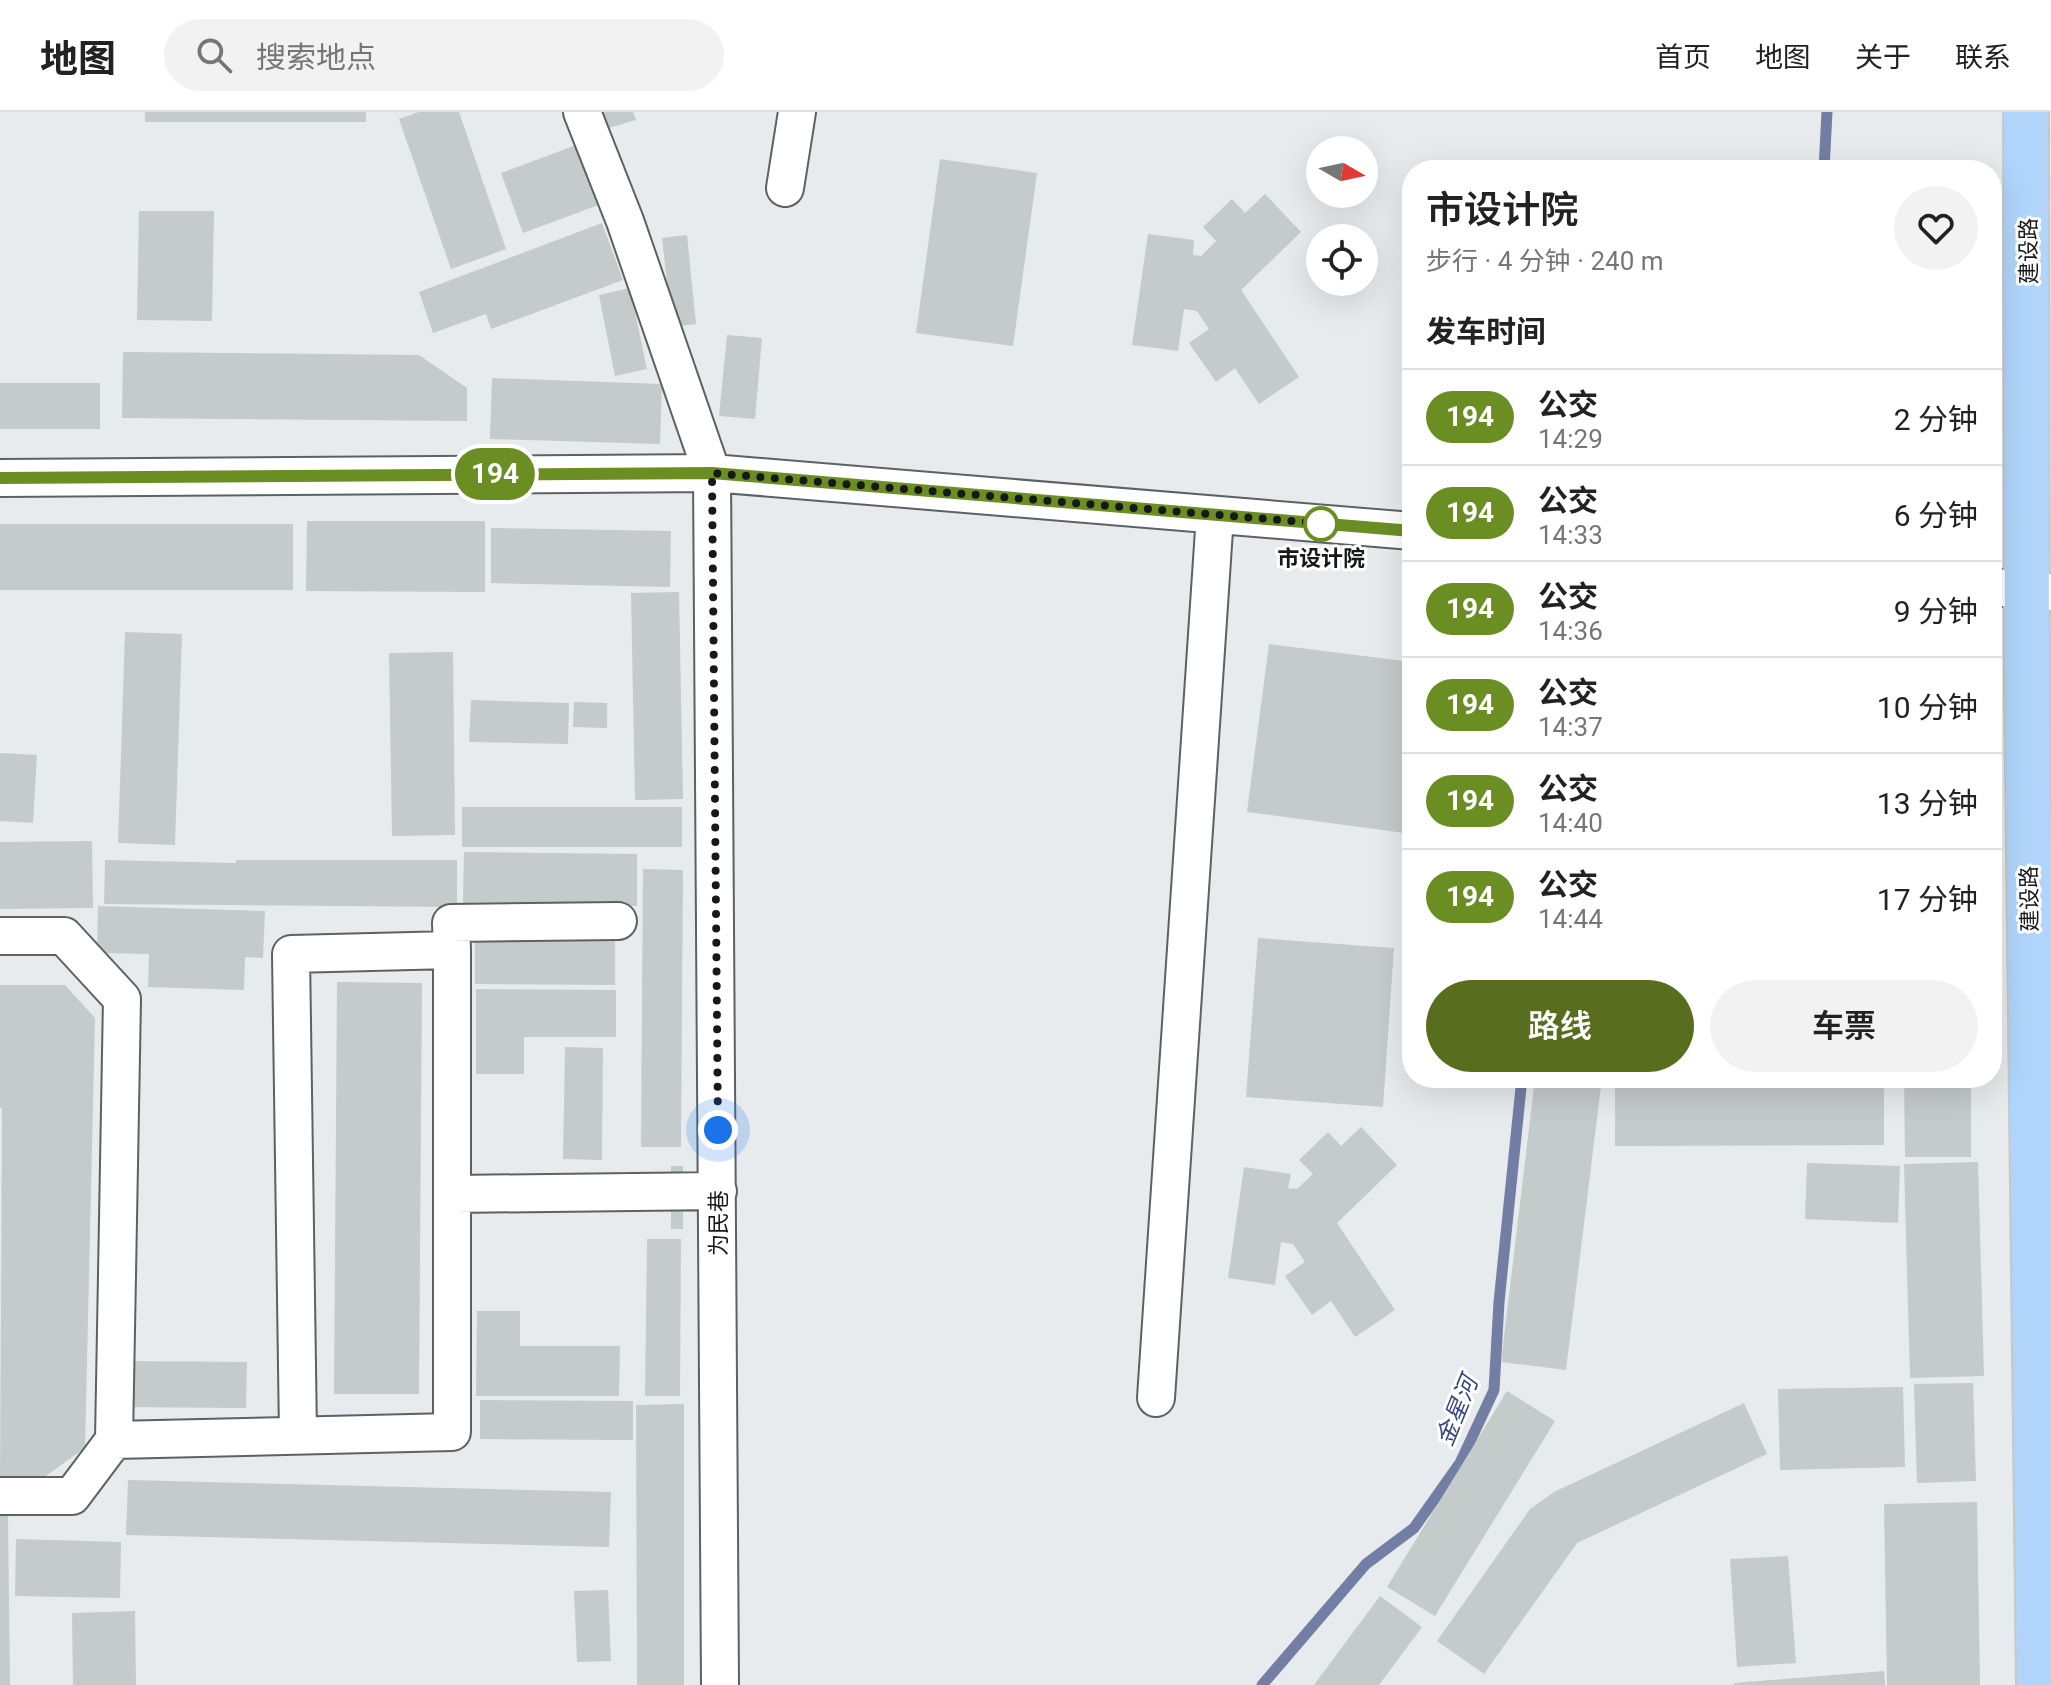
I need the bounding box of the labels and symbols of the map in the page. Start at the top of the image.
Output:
north arrow [1306,136,1378,208]
street label: 建设路 [2016,218,2041,284]
line badge: 194 [449,448,541,500]
marker: 市设计院 [1304,507,1338,541]
place label: 市设计院 [1277,546,1365,571]
street label: 建设路 [2016,866,2043,932]
your location [698,1110,738,1150]
street label: 为民巷 [706,1190,731,1256]
water label: 金星河 [1431,1369,1485,1450]

